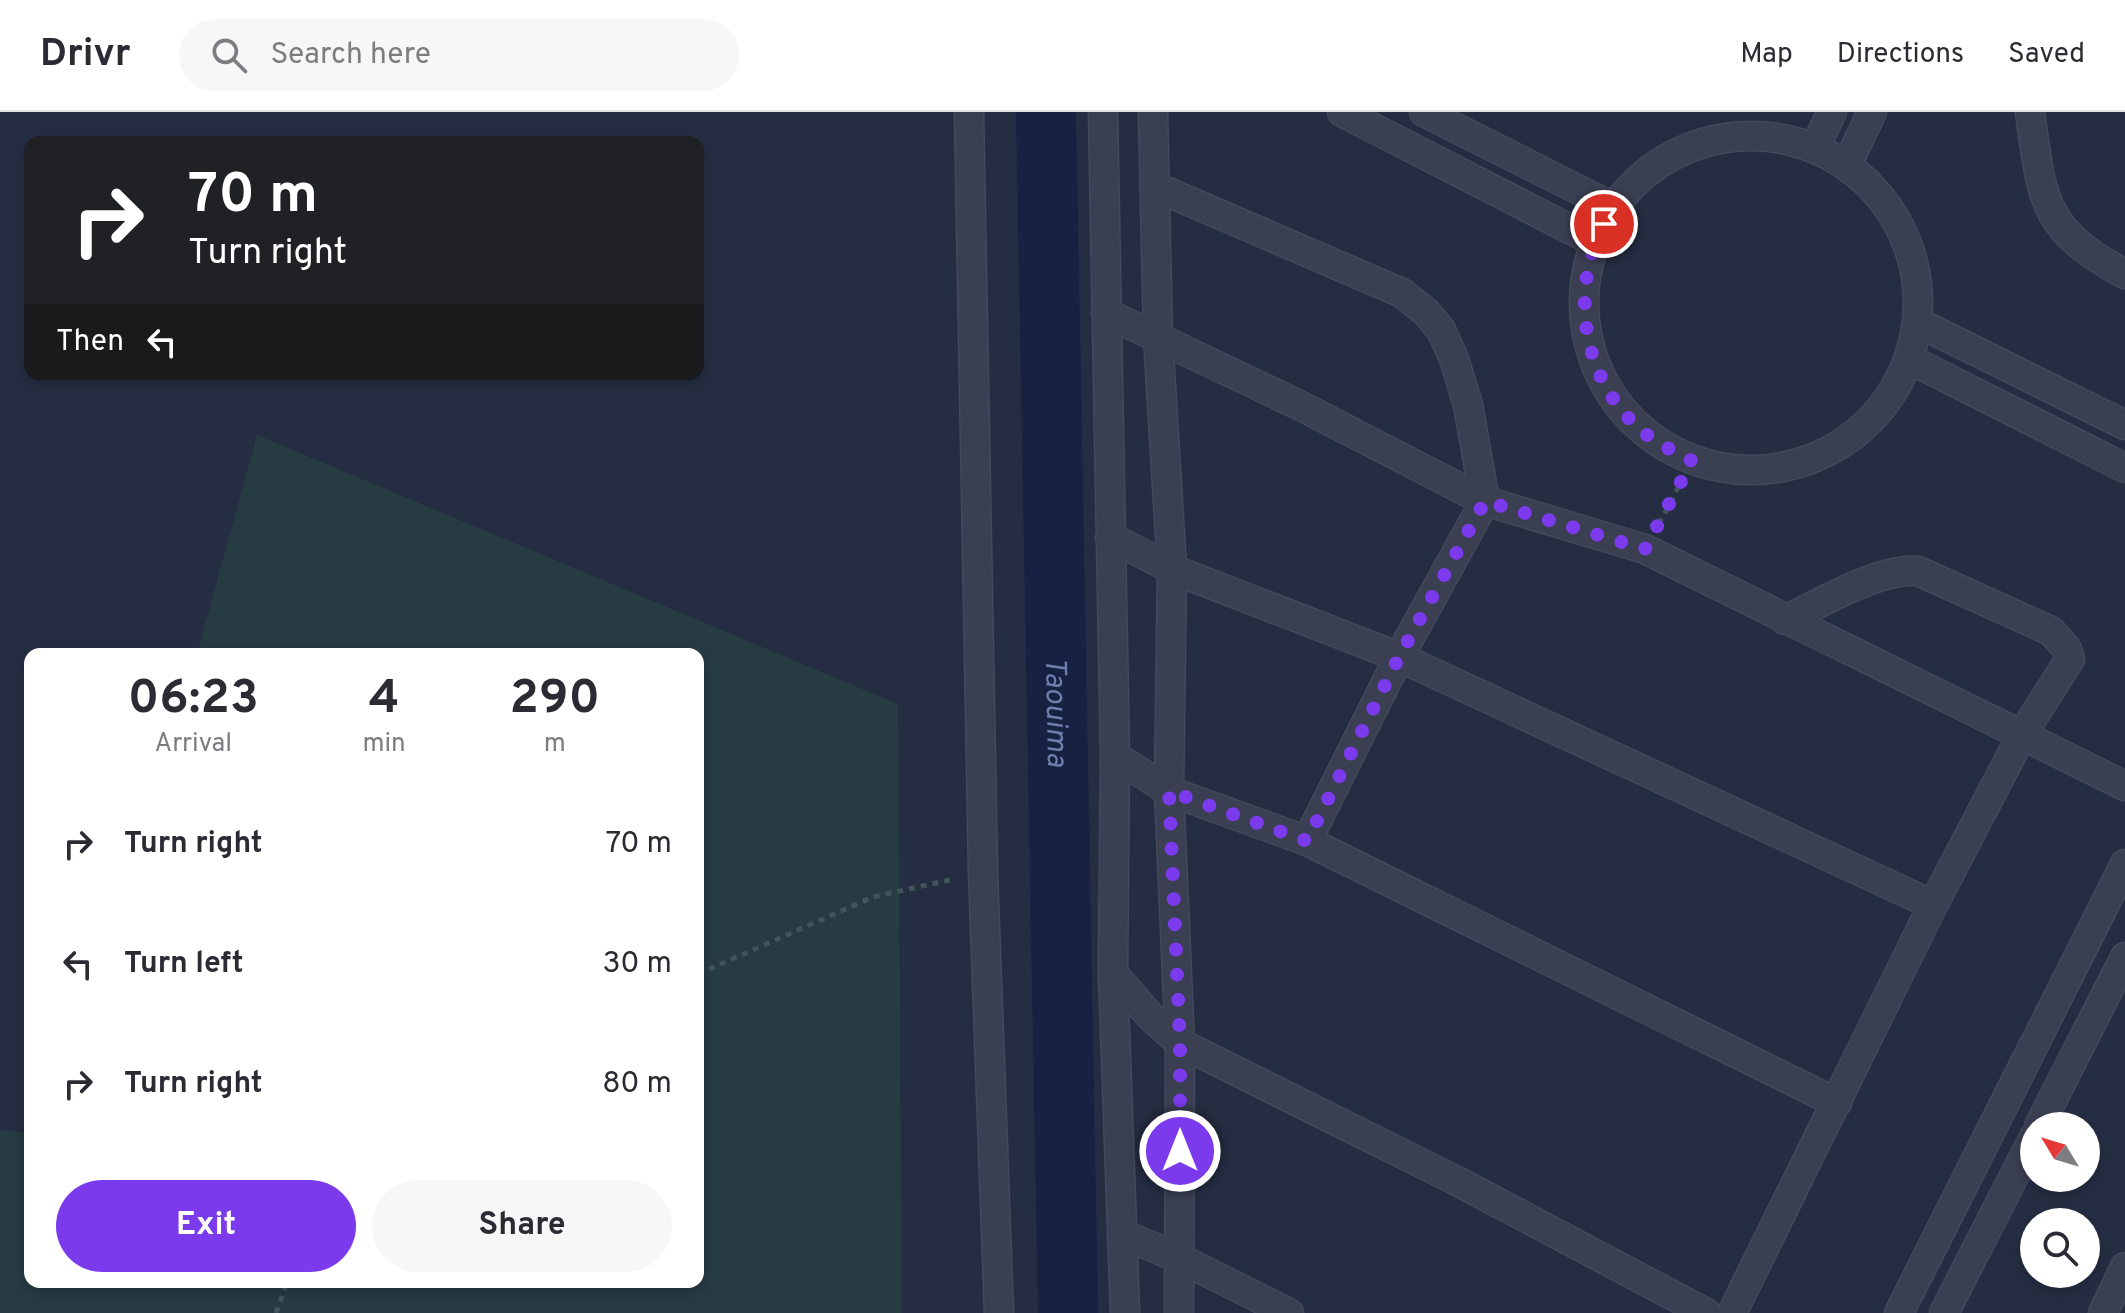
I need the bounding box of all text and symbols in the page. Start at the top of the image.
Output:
search box [179,19,739,91]
text: Drivr [40,31,131,80]
icon: search [207,33,251,77]
text: Search here [271,37,431,74]
text: Map [1740,37,1793,73]
text: Directions [1837,37,1964,73]
text: Saved [2008,37,2085,73]
text: 70 m [188,162,318,232]
icon: right [56,168,160,272]
pin [1570,190,1638,258]
icon: arrive [1582,202,1626,246]
text: Turn right [188,231,347,277]
icon: left [140,320,184,364]
text: Then [56,324,124,361]
water label: Taouima [1035,656,1074,768]
text: 06:23 [128,670,259,730]
text: 4 [369,670,400,730]
text: 290 [510,670,600,730]
text: Arrival [154,728,232,761]
text: min [362,728,406,761]
text: m [544,728,566,761]
icon: right [56,822,100,866]
text: Turn right [124,826,262,863]
text: 70 m [606,826,672,863]
icon: left [56,942,100,986]
text: Turn left [124,946,244,983]
text: 30 m [603,946,672,983]
icon: right [56,1062,100,1106]
text: Turn right [124,1066,262,1103]
text: 80 m [602,1066,672,1103]
position arrow [1138,1109,1222,1193]
north arrow [2020,1112,2100,1192]
map controls [2020,1112,2100,1288]
button: Exit [56,1180,356,1272]
button: Share [372,1180,672,1272]
button: search [2020,1208,2100,1288]

